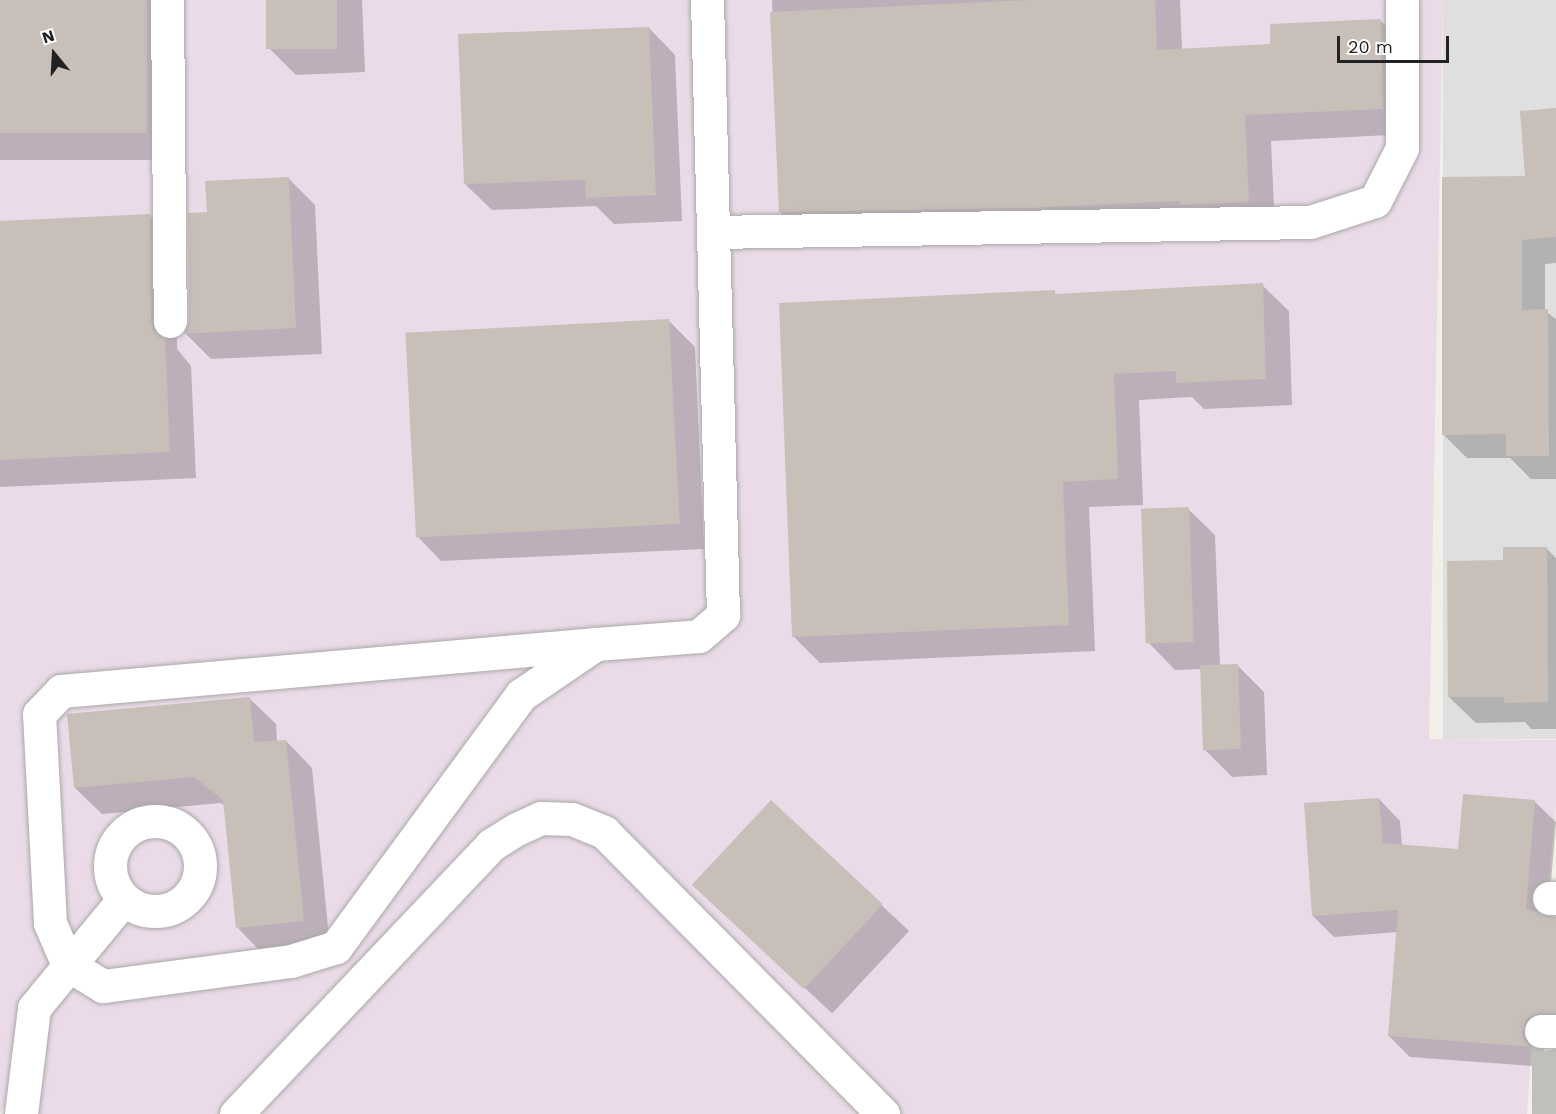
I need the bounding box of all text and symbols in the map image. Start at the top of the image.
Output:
north arrow [24,24,84,84]
scale bar [1340,24,1452,62]
text: N [40,26,57,47]
text: 20 m [1348,36,1393,57]

